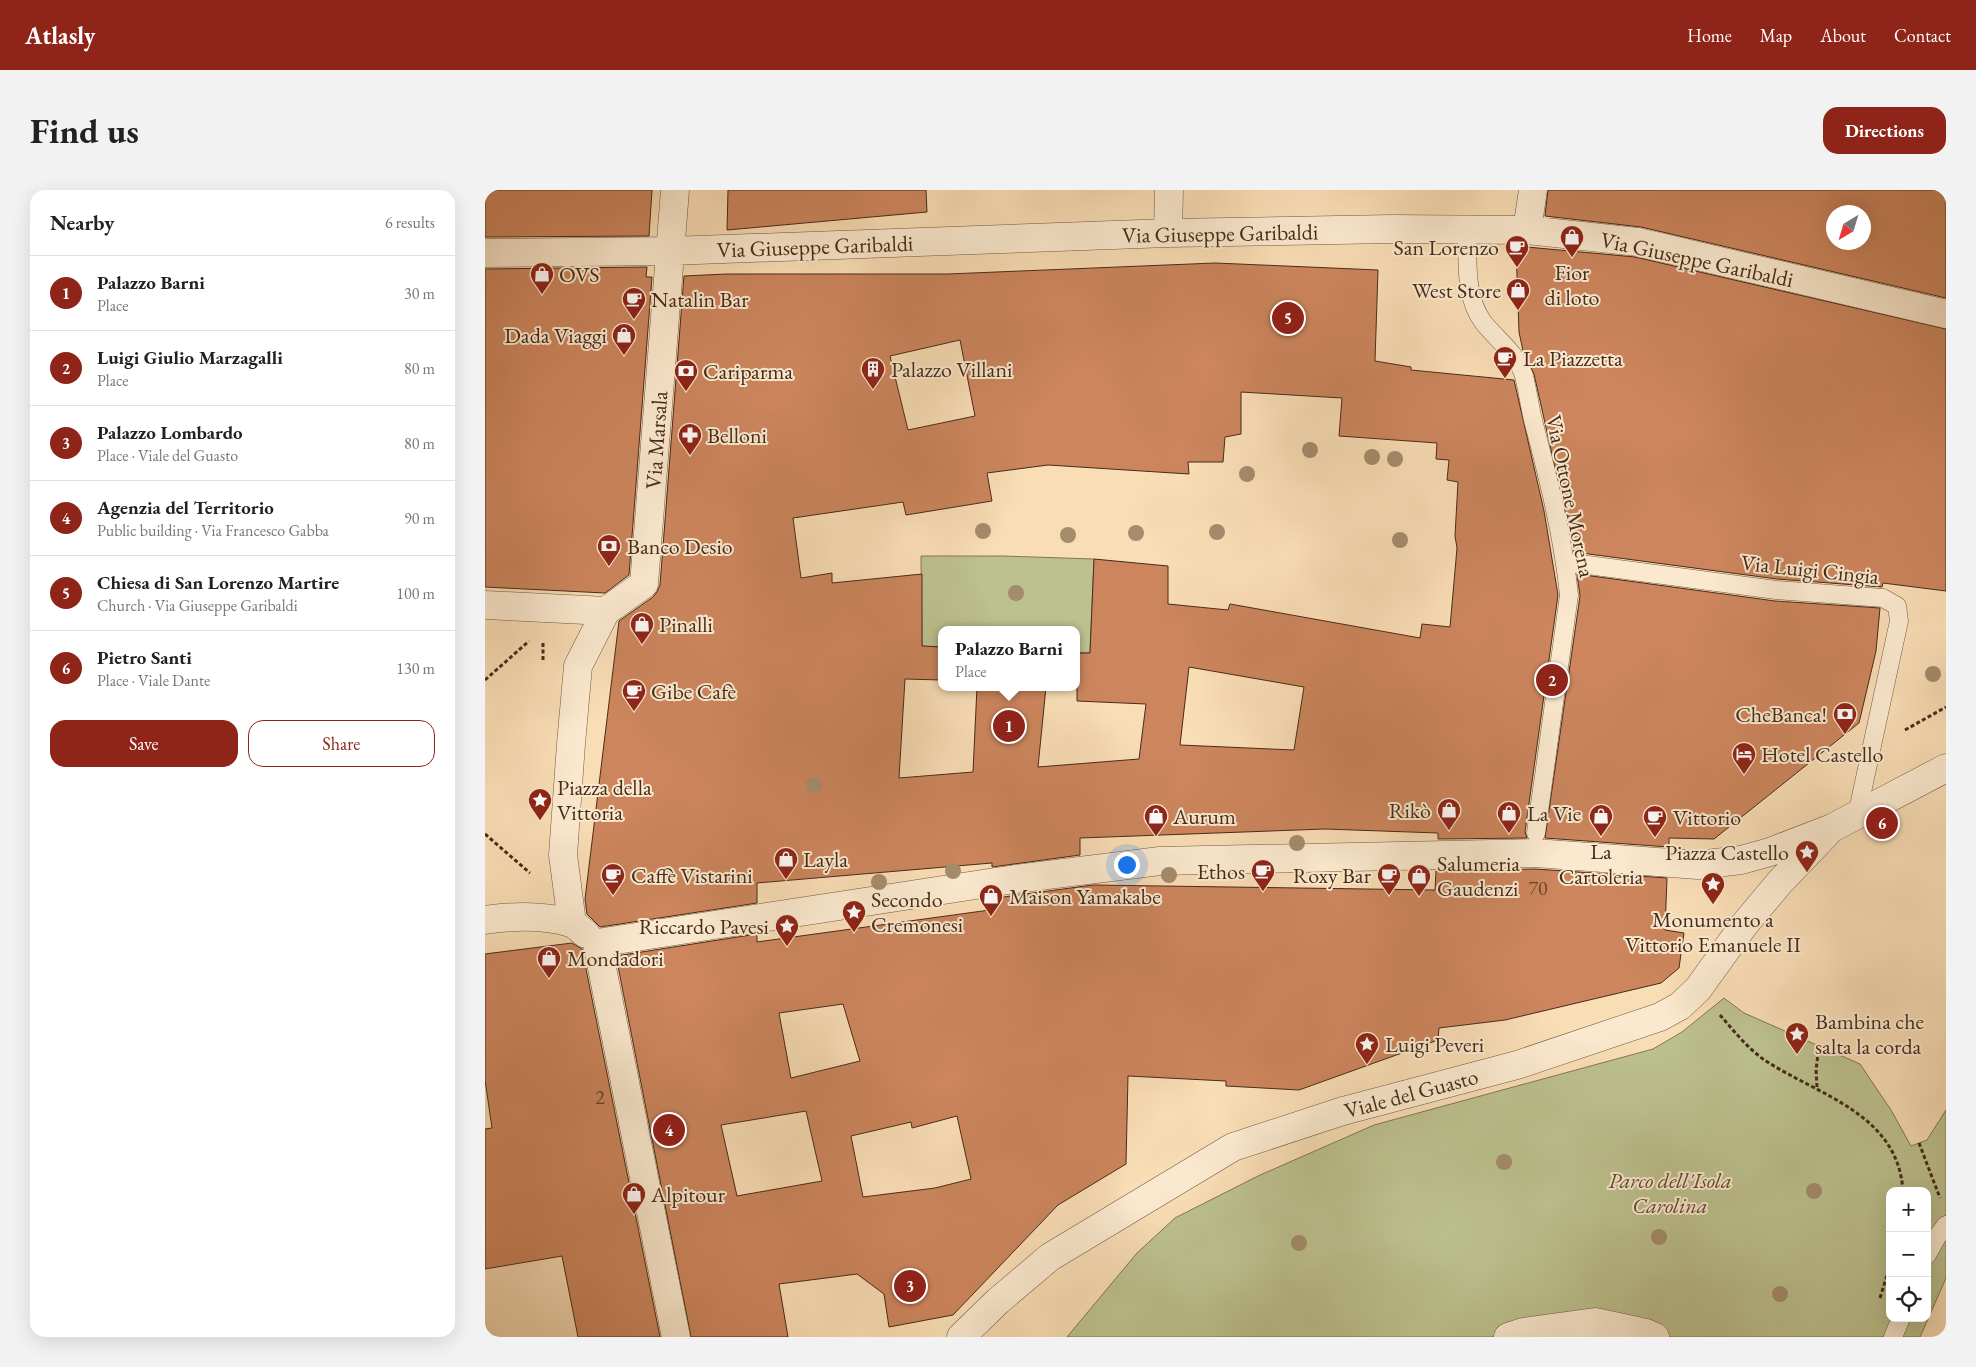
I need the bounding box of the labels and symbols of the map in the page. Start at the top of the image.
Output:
north arrow [1826,205,1871,250]
street label: Via Giuseppe Garibaldi [1122,217,1318,250]
shop icon: Fior di loto [1559,224,1585,258]
street label: Via Giuseppe Garibaldi [1598,225,1796,294]
street label: Via Giuseppe Garibaldi [716,229,914,264]
place label: San Lorenzo [1394,233,1499,262]
cafe icon: San Lorenzo [1504,234,1530,268]
place label: Fior di loto [1545,258,1600,312]
place label: OVS [559,260,599,289]
shop icon: OVS [529,261,555,295]
place label: West Store [1412,276,1501,305]
shop icon: West Store [1505,277,1531,311]
place label: Natalin Bar [651,285,749,314]
cafe icon: Natalin Bar [621,286,647,320]
pin: 5 [1272,299,1304,337]
place label: Dada Viaggi [504,321,607,350]
shop icon: Dada Viaggi [611,322,637,356]
place label: La Piazzetta [1523,344,1623,373]
cafe icon: La Piazzetta [1492,345,1518,379]
place label: Palazzo Villani [891,355,1012,384]
building icon: Palazzo Villani [860,356,886,390]
place label: Cariparma [703,357,793,386]
bank icon: Cariparma [673,358,699,392]
street label: Via Marsala [639,390,674,490]
street label: Via Ottone Morena [1539,412,1602,580]
place label: Belloni [707,421,767,450]
pharmacy icon: Belloni [677,422,703,456]
place label: Banco Desio [627,532,733,561]
bank icon: Banco Desio [596,533,622,567]
street label: Via Luigi Cingia [1740,548,1881,591]
place label: Pinalli [659,610,713,639]
shop icon: Pinalli [629,611,655,645]
pin: 2 [1536,661,1568,699]
place label: Gibe Cafè [651,677,737,706]
cafe icon: Gibe Cafè [621,678,647,712]
place label: CheBanca! [1735,700,1827,729]
bank icon: CheBanca! [1832,701,1858,735]
pin: 1 [993,707,1025,745]
place label: Hotel Castello [1761,740,1883,769]
hotel icon: Hotel Castello [1731,741,1757,775]
place label: Piazza della Vittoria [557,773,652,827]
place icon: Piazza della Vittoria [527,787,553,821]
place label: Rikò [1389,796,1431,825]
shop icon: Rikò [1436,797,1462,831]
place label: La Vie [1527,799,1582,828]
shop icon: La Vie [1496,800,1522,834]
place label: Aurum [1172,802,1236,831]
shop icon: Aurum [1143,803,1169,837]
shop icon: La Cartoleria [1588,803,1614,837]
place label: Vittorio [1673,803,1741,832]
cafe icon: Vittorio [1642,804,1668,838]
pin: 6 [1866,804,1898,842]
place label: La Cartoleria [1559,837,1644,891]
place label: Piazza Castello [1665,838,1789,867]
place icon: Piazza Castello [1794,839,1820,873]
place label: Layla [803,845,848,874]
shop icon: Layla [773,846,799,880]
place label: Salumeria Gaudenzi [1437,849,1520,903]
your location [1114,852,1140,878]
place label: Ethos [1197,857,1245,886]
cafe icon: Ethos [1250,858,1276,892]
place label: Caffè Vistarini [631,861,753,890]
place label: Roxy Bar [1293,861,1372,890]
cafe icon: Caffè Vistarini [600,862,626,896]
cafe icon: Roxy Bar [1376,862,1402,896]
shop icon: Salumeria Gaudenzi [1406,863,1432,897]
place icon: Monumento a Vittorio Emanuele II [1700,871,1726,905]
house number: 70 [1528,875,1548,901]
place label: Maison Yamakabe [1009,882,1161,911]
shop icon: Maison Yamakabe [978,883,1004,917]
place label: Secondo Cremonesi [871,885,963,939]
place icon: Secondo Cremonesi [841,899,867,933]
place label: Monumento a Vittorio Emanuele II [1625,905,1801,959]
place label: Riccardo Pavesi [639,912,769,941]
place icon: Riccardo Pavesi [774,913,800,947]
place label: Mondadori [567,944,664,973]
shop icon: Mondadori [536,945,562,979]
place label: Bambina che salta la corda [1815,1007,1925,1061]
place icon: Bambina che salta la corda [1784,1021,1810,1055]
place label: Luigi Peveri [1385,1030,1484,1059]
place icon: Luigi Peveri [1354,1031,1380,1065]
street label: Viale del Guasto [1341,1062,1481,1125]
house number: 2 [595,1084,605,1110]
pin: 4 [653,1111,685,1149]
park label: Parco dell'Isola Carolina [1608,1166,1732,1220]
place label: Alpitour [650,1180,726,1209]
shop icon: Alpitour [621,1181,647,1215]
pin: 3 [894,1267,926,1305]

